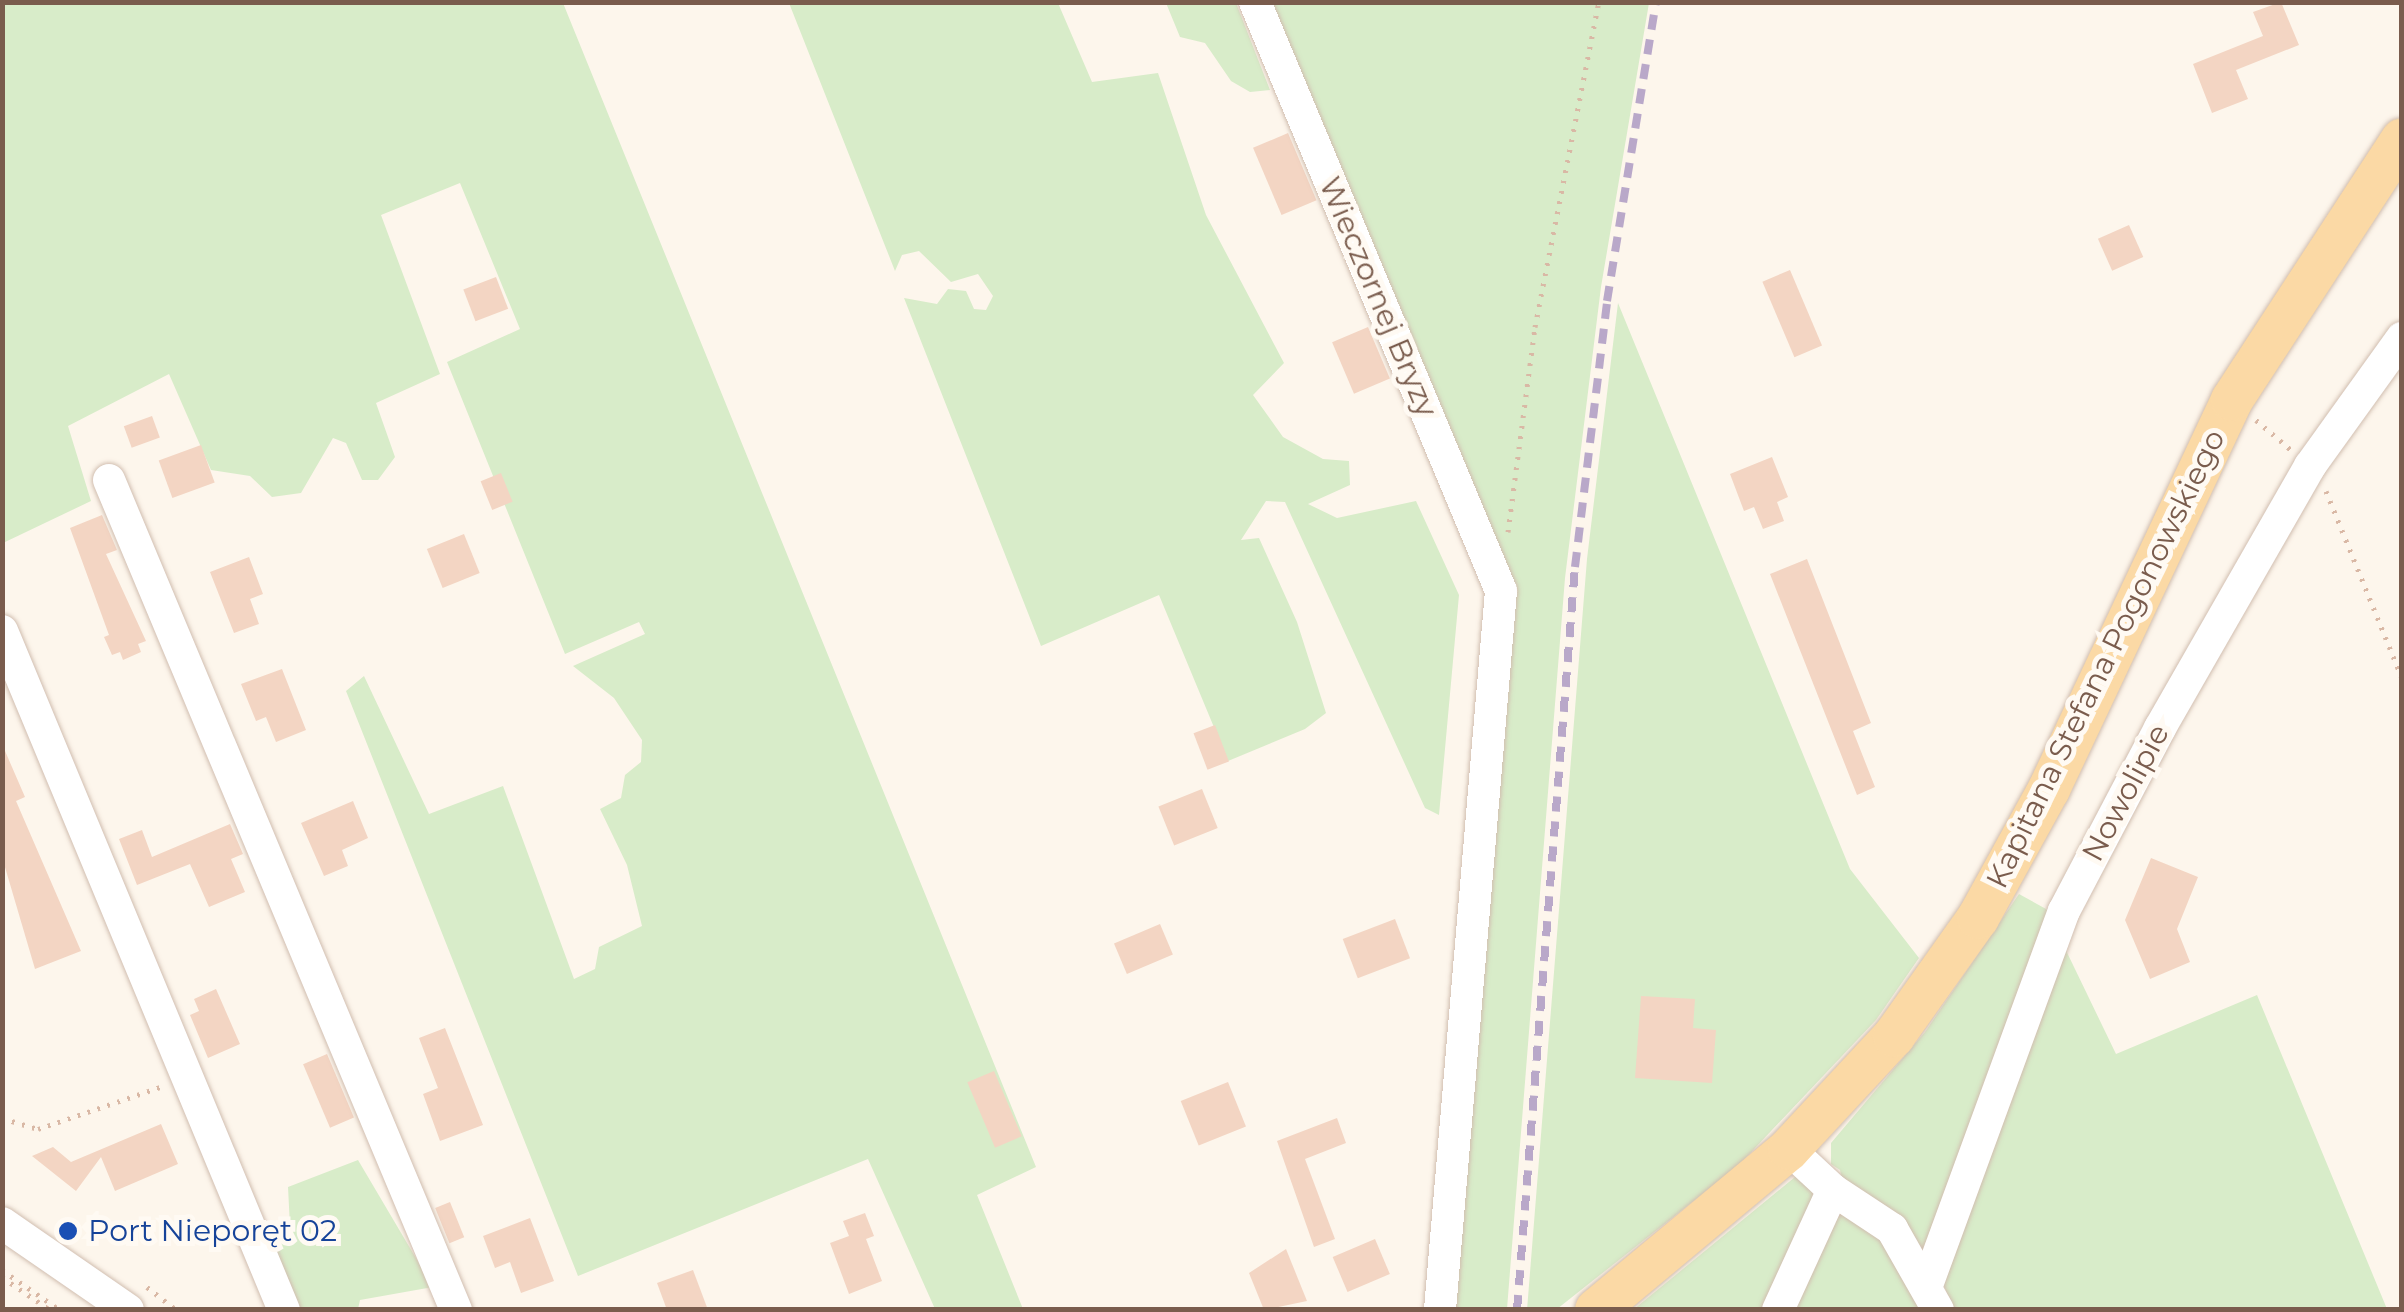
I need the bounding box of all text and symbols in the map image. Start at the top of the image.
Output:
street label: Wieczornej Bryzy [1311,172,1445,422]
street label: Kapitana Stefana Pogonowskiego [1979,424,2233,894]
street label: Nowolipie [2075,718,2177,868]
place label: Port Nieporęt 02 [88,1213,337,1249]
marker: Port Nieporęt 02 [57,1220,79,1242]

